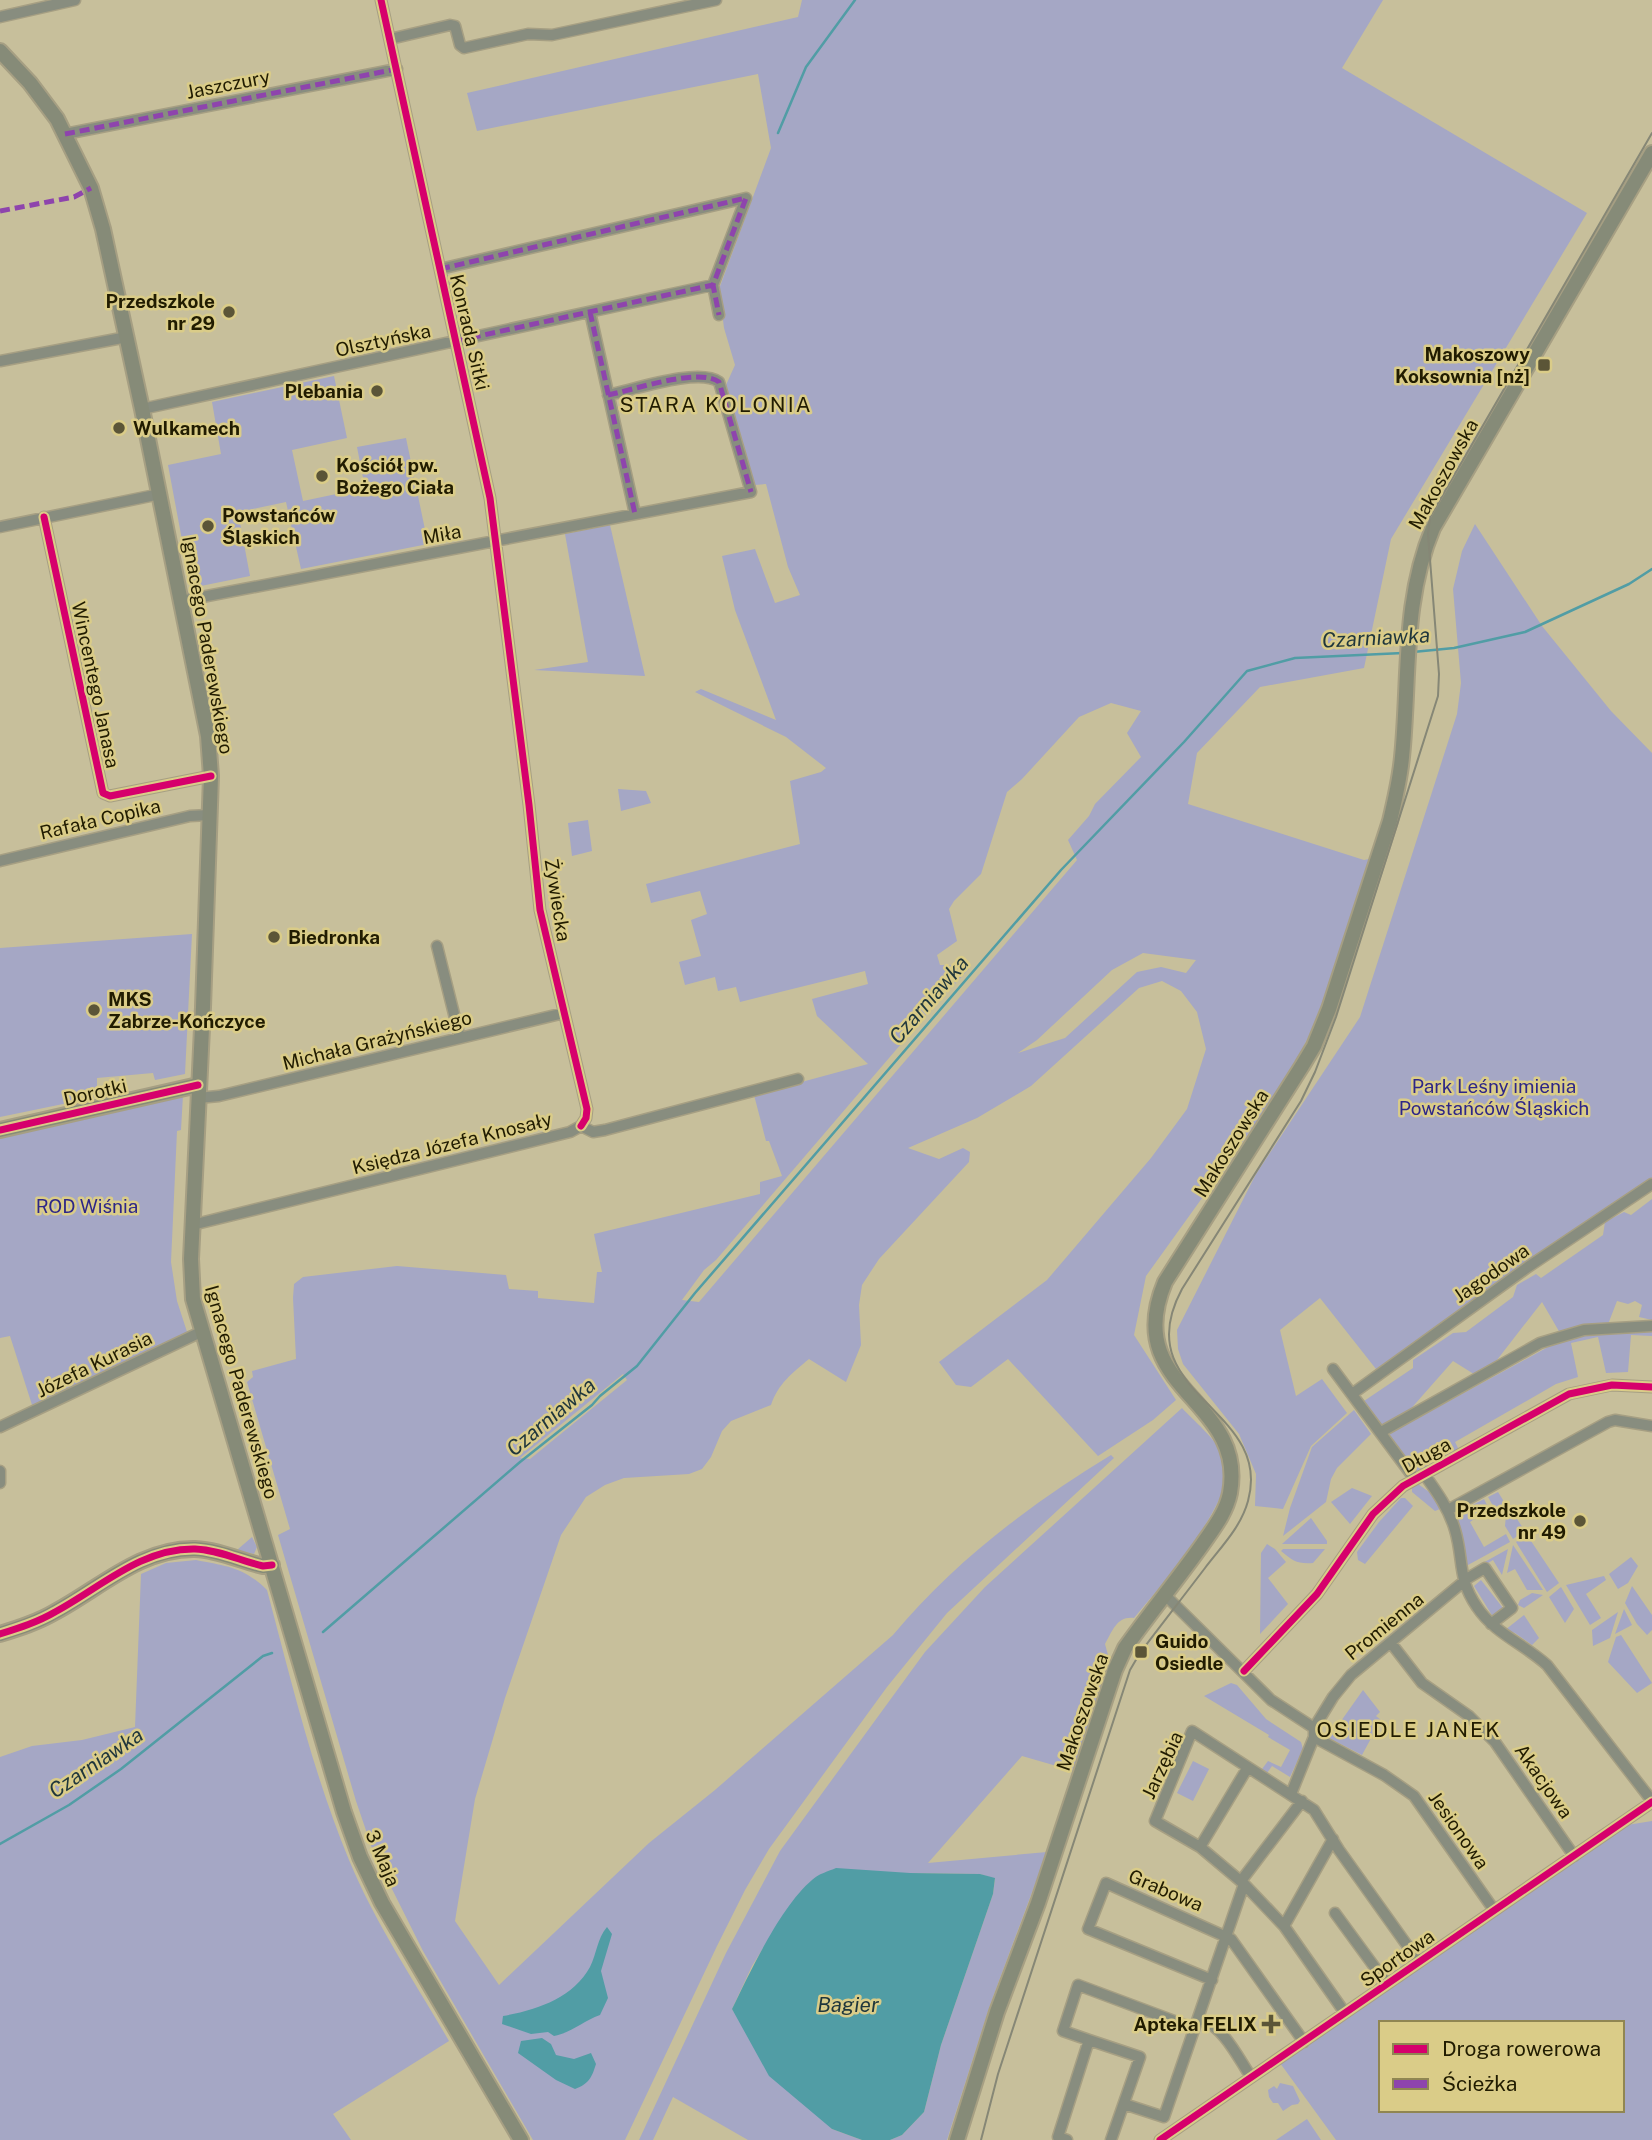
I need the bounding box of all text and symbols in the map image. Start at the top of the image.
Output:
street label: Jaszczury [184,65,272,103]
street label: Konrada Sitki [446,272,494,392]
place label: Przedszkole nr 29 [106,290,215,334]
marker: Przedszkole nr 29 [221,304,237,320]
street label: Olsztyńska [333,319,433,361]
place label: Makoszowy Koksownia [nż] [1395,343,1530,387]
marker: Makoszowy Koksownia [nż] [1536,357,1552,373]
place label: Plebania [285,380,363,402]
marker: Plebania [369,383,385,399]
district label: STARA KOLONIA [619,392,813,417]
street label: Makoszowska [1404,415,1482,533]
place label: Wulkamech [133,417,240,439]
marker: Wulkamech [111,420,127,436]
place label: Kościół pw. Bożego Ciała [336,454,454,498]
marker: Kościół pw. Bożego Ciała [314,468,330,484]
place label: Powstańców Śląskich [222,504,335,548]
marker: Powstańców Śląskich [200,518,216,534]
street label: Miła [421,520,463,548]
street label: Ignacego Paderewskiego [178,534,238,756]
street label: Wincentego Janasa [68,600,124,770]
water label: Czarniawka [1321,622,1431,653]
street label: Rafała Copika [37,794,163,844]
street label: Żywiecka [541,857,575,943]
place label: Biedronka [288,926,380,948]
marker: Biedronka [266,929,282,945]
water label: Czarniawka [884,951,974,1049]
place label: MKS Zabrze-Kończyce [108,988,266,1032]
marker: MKS Zabrze-Kończyce [86,1002,102,1018]
street label: Michała Grażyńskiego [280,1006,474,1074]
street label: Dorotki [61,1074,129,1110]
park label: Park Leśny imienia Powstańców Śląskich [1399,1075,1589,1119]
street label: Makoszowska [1189,1085,1273,1201]
street label: Księdza Józefa Knosały [350,1108,554,1178]
park label: ROD Wiśnia [36,1195,138,1217]
street label: Jagodowa [1449,1239,1533,1307]
street label: Ignacego Paderewskiego [201,1283,283,1501]
street label: Józefa Kurasia [33,1327,155,1401]
water label: Czarniawka [501,1372,600,1461]
street label: Długa [1398,1433,1454,1477]
place label: Przedszkole nr 49 [1457,1499,1566,1543]
marker: Przedszkole nr 49 [1572,1513,1588,1529]
street label: Promienna [1340,1588,1428,1664]
place label: Guido Osiedle [1155,1630,1224,1674]
marker: Guido Osiedle [1133,1644,1149,1660]
street label: Makoszowska [1052,1650,1112,1774]
district label: OSIEDLE JANEK [1317,1717,1501,1742]
water label: Czarniawka [44,1722,148,1803]
street label: Jarzębia [1137,1728,1187,1802]
street label: Akacjowa [1510,1740,1578,1822]
street label: Jesionowa [1424,1787,1494,1873]
street label: 3 Maja [361,1826,405,1890]
street label: Grabowa [1126,1865,1206,1915]
street label: Sportowa [1356,1925,1438,1991]
water label: Bagier [817,1992,880,2017]
place label: Apteka FELIX [1133,2013,1257,2035]
marker: Apteka FELIX [1263,2016,1279,2032]
legend [1379,2021,1624,2112]
text: Droga rowerowa [1442,2036,1601,2061]
text: Ścieżka [1442,2071,1517,2096]

